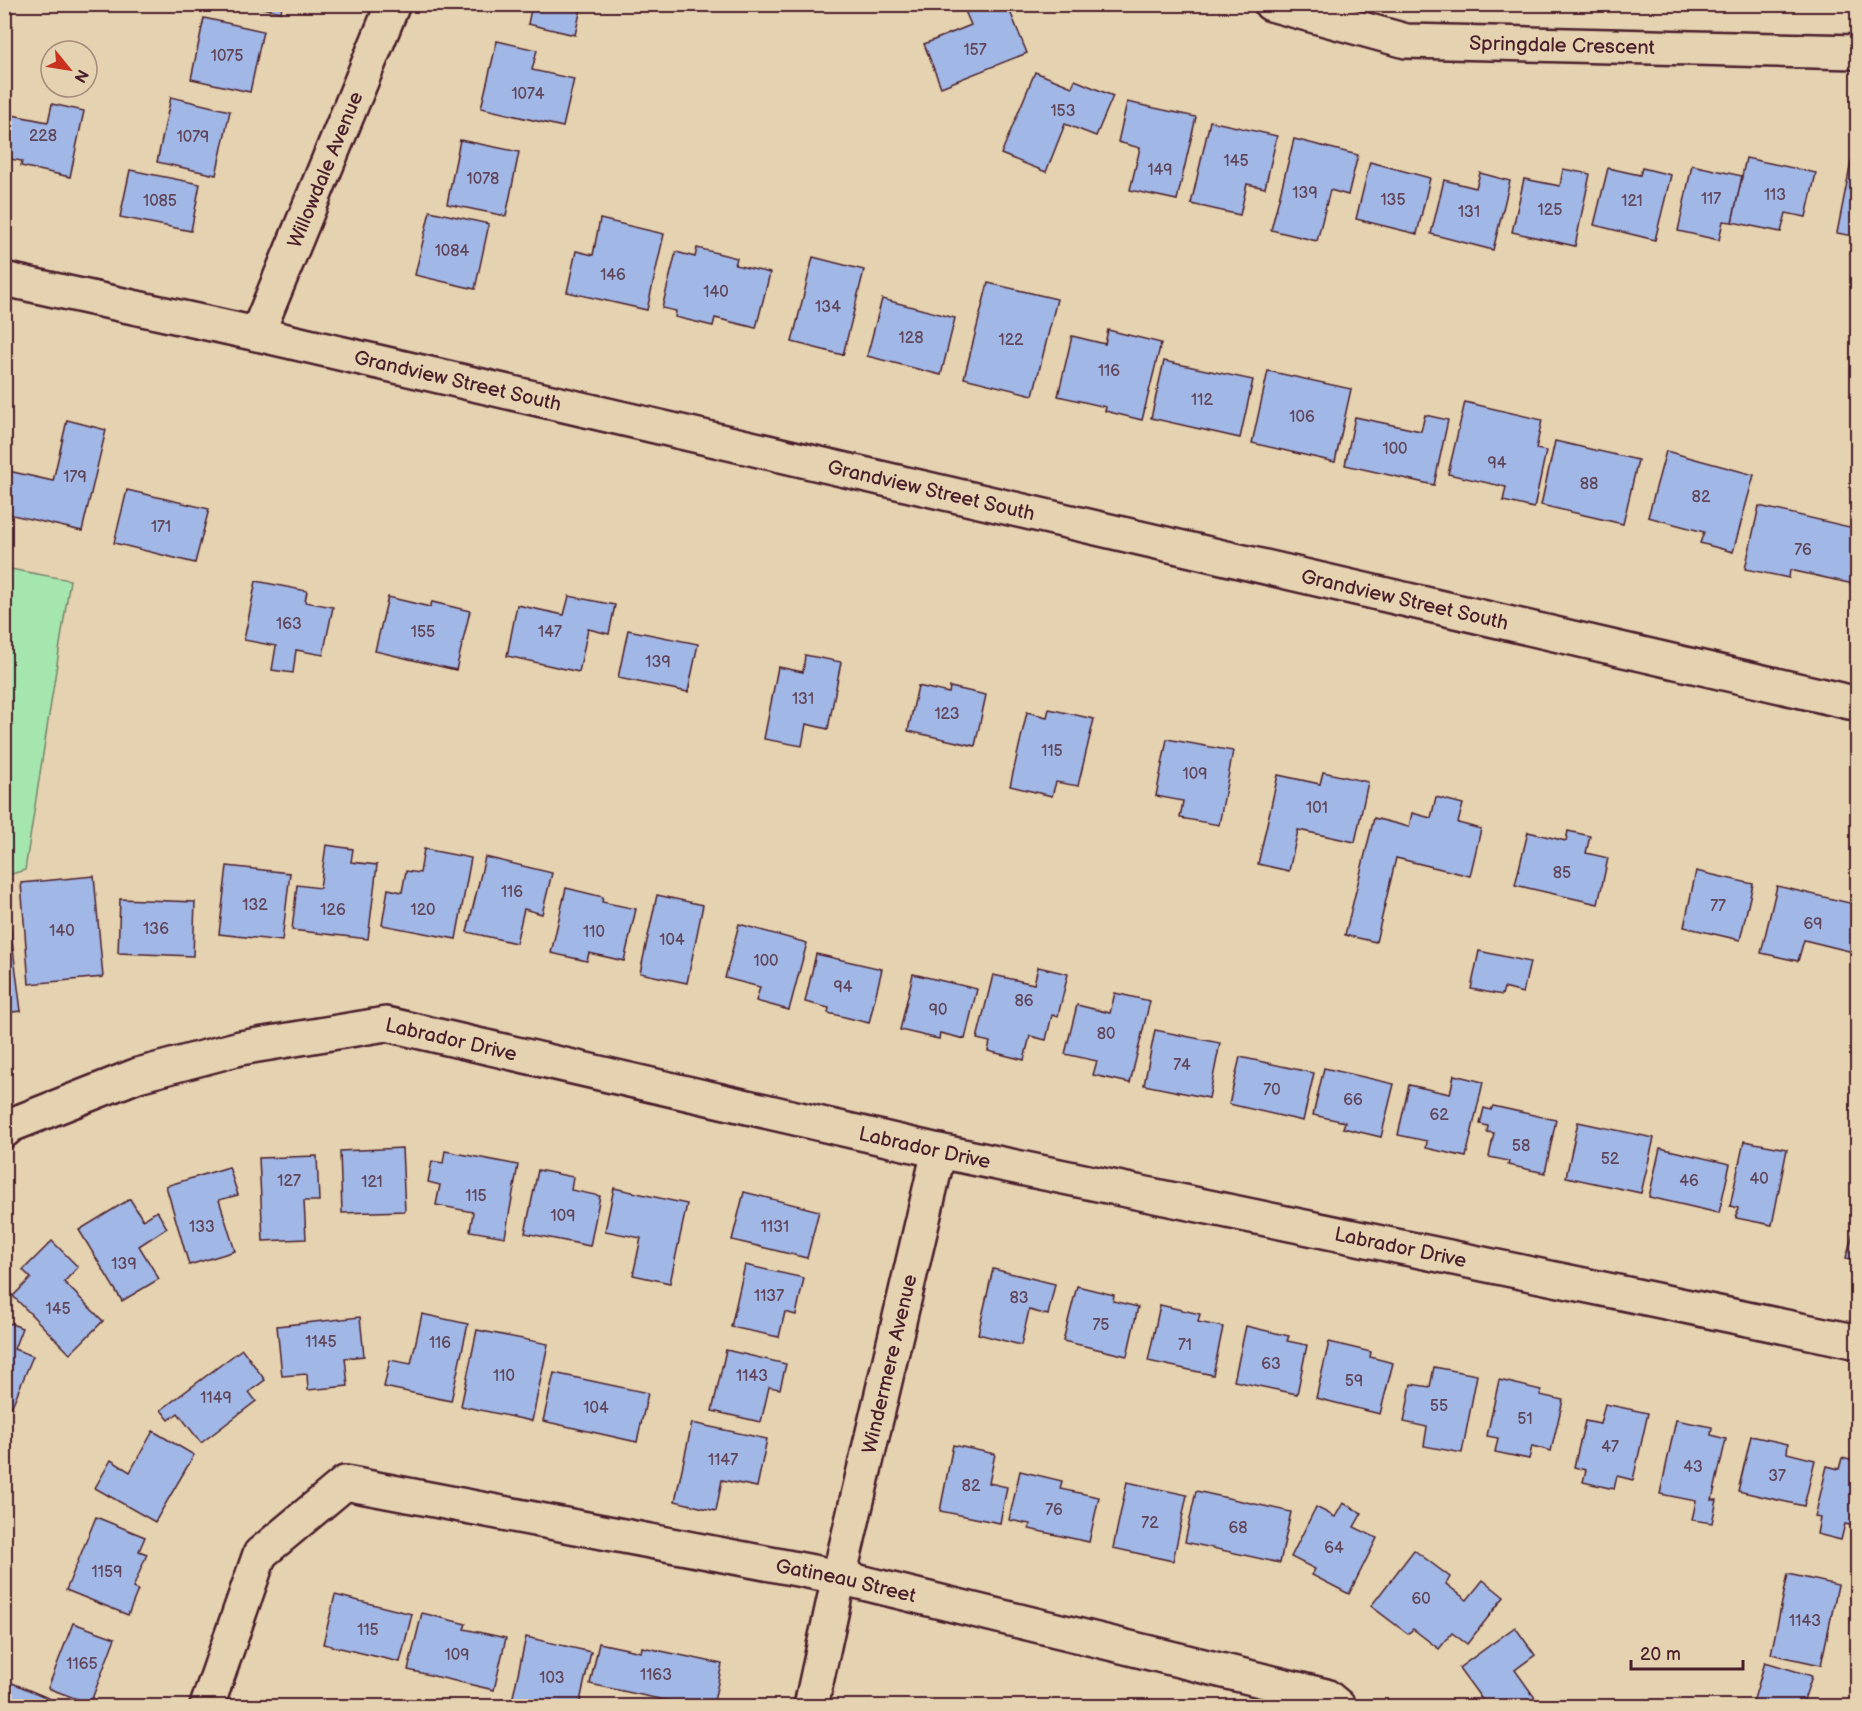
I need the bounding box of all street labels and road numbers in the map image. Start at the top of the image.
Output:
street label: Springdale Crescent [1469,32,1655,60]
street label: Willowdale Avenue [283,88,369,252]
street label: Grandview Street South [352,346,564,417]
street label: Grandview Street South [825,455,1037,526]
street label: Grandview Street South [1299,565,1511,636]
street label: Labrador Drive [383,1013,519,1067]
street label: Labrador Drive [856,1122,993,1174]
street label: Labrador Drive [1332,1223,1469,1273]
street label: Windermere Avenue [857,1272,923,1456]
street label: Gatineau Street [774,1554,918,1608]

